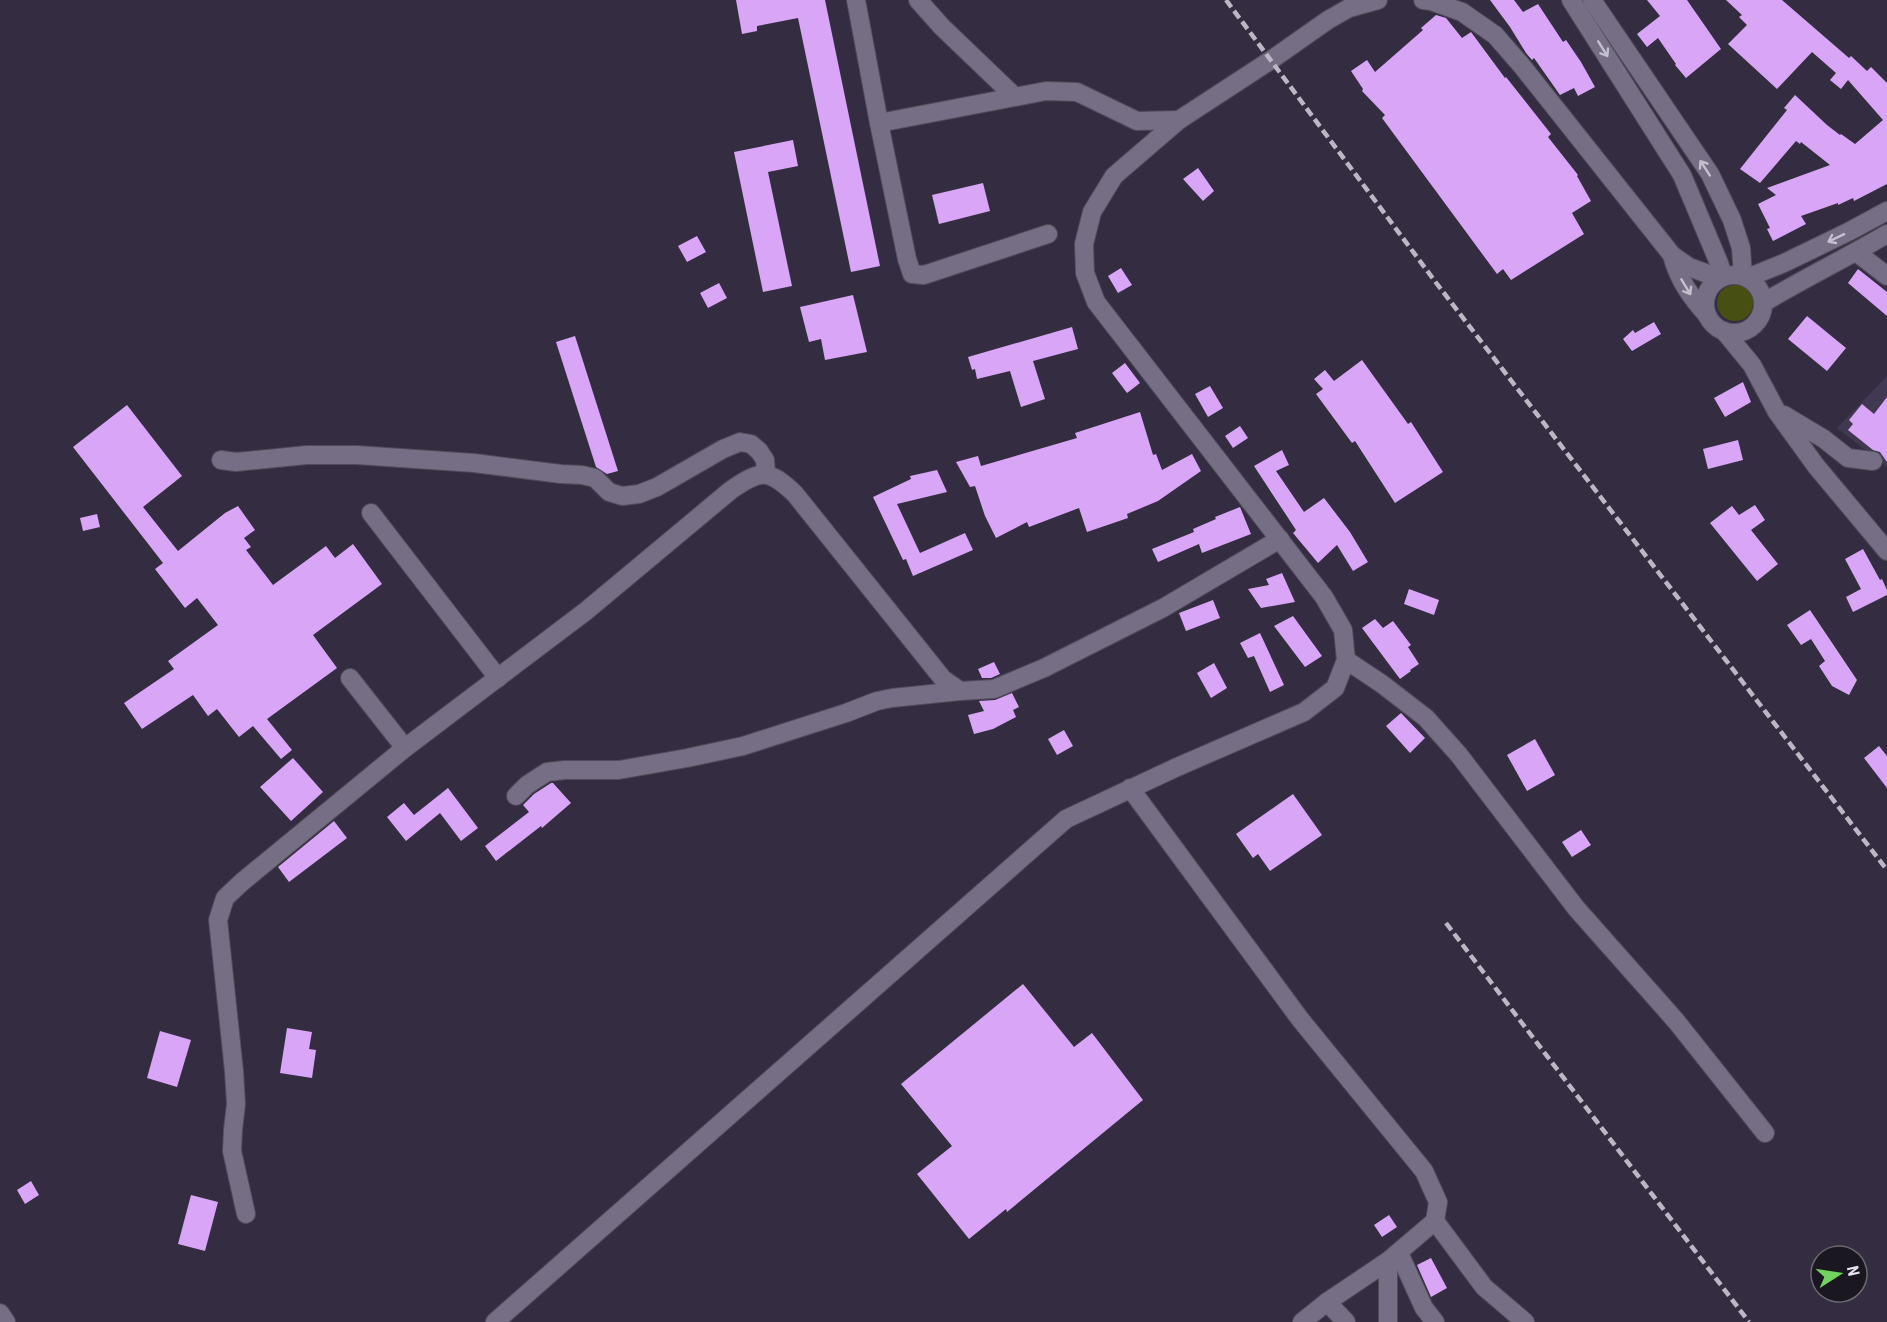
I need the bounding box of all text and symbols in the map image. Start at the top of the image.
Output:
one-way arrow [1597,40,1609,57]
one-way arrow [1699,160,1711,177]
one-way arrow [1827,233,1845,245]
one-way arrow [1680,278,1692,295]
north arrow [1809,1244,1869,1304]
text: N [1843,1264,1863,1278]

